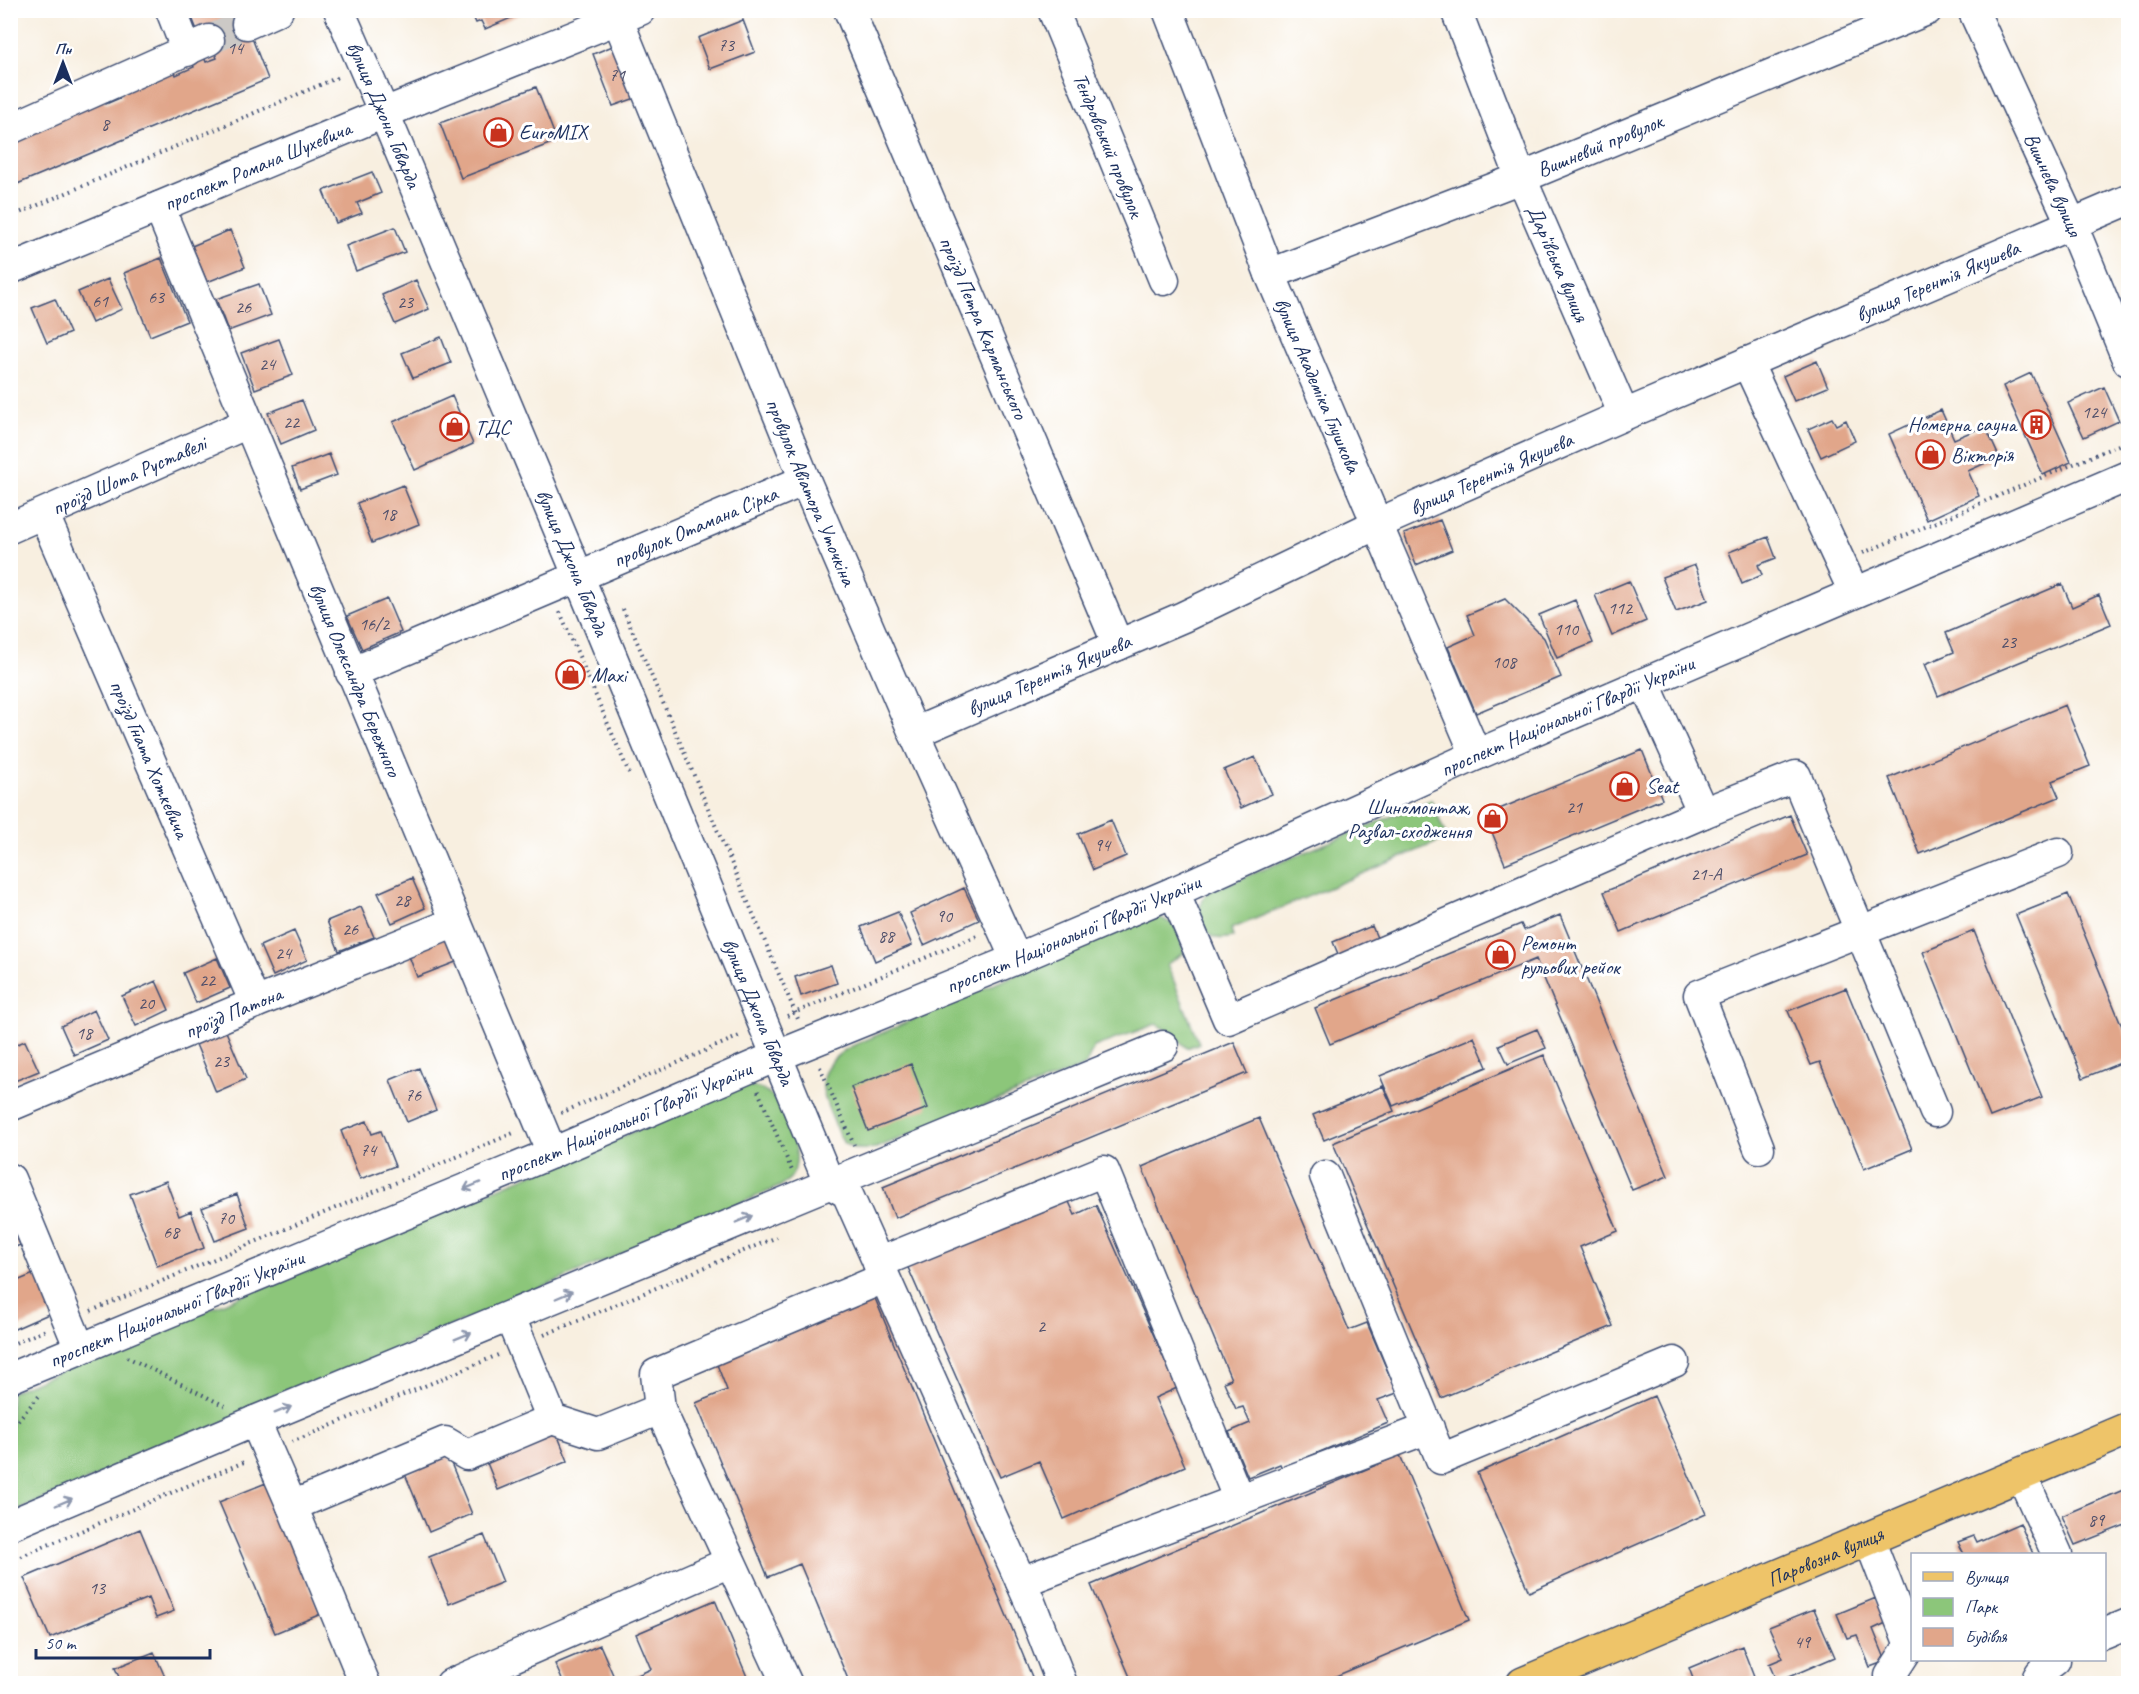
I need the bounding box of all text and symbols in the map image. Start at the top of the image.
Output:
north arrow [33,33,93,93]
house number: 73 [718,34,736,56]
house number: 14 [227,37,245,59]
street label: вулиця Джона Говарда [341,37,428,193]
text: Пн [55,39,72,59]
house number: 71 [609,64,626,86]
street label: Тендровський провулок [1067,69,1151,223]
street label: Вишневий провулок [1533,107,1669,183]
house number: 8 [101,113,111,135]
street label: проспект Романа Шухевича [160,114,357,216]
shop icon: EuroMIX [482,116,514,148]
place label: EuroMIX [519,119,590,145]
street label: Вишнева вулиця [2018,129,2089,242]
street label: Дар'ївська вулиця [1521,201,1595,327]
street label: проїзд Петра Карманського [933,232,1034,424]
street label: вулиця Терентія Якушева [1852,234,2025,328]
house number: 63 [148,286,166,308]
house number: 61 [92,290,109,312]
house number: 23 [397,291,415,313]
street label: вулиця Академіка Глушкова [1269,294,1367,479]
house number: 26 [235,296,252,318]
house number: 24 [259,353,277,375]
street label: провулок Авіатора Уточкіна [760,395,863,591]
house number: 124 [2082,401,2108,423]
building icon: Номерна сауна [2021,408,2053,440]
house number: 22 [283,411,301,433]
shop icon: ТДС [438,411,470,443]
place label: Номерна сауна [1908,411,2018,437]
place label: ТДС [475,414,513,440]
street label: вулиця Терентія Якушева [1406,426,1578,521]
street label: проїзд Шота Руставелі [48,429,213,521]
shop icon: Вікторія [1914,439,1946,471]
place label: Вікторія [1951,442,2015,468]
street label: провулок Отамана Сірка [609,480,783,573]
street label: вулиця Джона Говарда [530,485,615,641]
house number: 18 [380,503,398,525]
street label: вулиця Олександра Бережного [304,579,408,782]
house number: 112 [1608,597,1634,619]
house number: 16/2 [359,613,391,635]
house number: 110 [1554,618,1580,640]
street label: вулиця Терентія Якушева [963,627,1136,721]
house number: 23 [2000,631,2018,653]
street label: проспект Національної Гвардії України [1436,650,1699,782]
house number: 108 [1492,651,1518,673]
shop icon: Maxi [554,659,586,691]
place label: Maxi [591,662,629,688]
street label: проїзд Гната Хоткевича [104,676,196,844]
shop icon: Seat [1609,770,1641,802]
place label: Seat [1646,773,1680,799]
place label: Шиномонтаж, Развал-сходження [1348,794,1473,845]
house number: 21 [1566,796,1583,818]
shop icon: Шиномонтаж, Развал-сходження [1476,803,1508,835]
house number: 94 [1094,834,1112,856]
house number: 21-А [1690,863,1723,885]
street label: проспект Національної Гвардії України [942,868,1205,999]
house number: 28 [394,889,412,911]
house number: 90 [936,905,954,927]
house number: 26 [342,918,359,940]
house number: 88 [878,925,896,947]
place label: Ремонт рульових рейок [1521,930,1622,980]
street label: вулиця Джона Говарда [716,934,801,1091]
shop icon: Ремонт рульових рейок [1484,939,1516,971]
house number: 24 [275,942,293,964]
house number: 22 [199,969,217,991]
street label: проїзд Патона [180,980,288,1044]
house number: 20 [138,992,156,1014]
house number: 18 [76,1022,94,1044]
house number: 23 [213,1050,231,1072]
street label: проспект Національної Гвардії України [494,1055,756,1187]
house number: 76 [405,1084,422,1106]
house number: 74 [360,1139,378,1161]
one-way arrow [463,1181,482,1192]
house number: 70 [218,1207,236,1229]
one-way arrow [734,1213,753,1224]
house number: 68 [163,1221,181,1243]
street label: проспект Національної Гвардії України [45,1244,309,1373]
one-way arrow [555,1288,573,1300]
house number: 2 [1037,1315,1047,1337]
one-way arrow [453,1330,472,1341]
one-way arrow [273,1404,291,1415]
one-way arrow [55,1496,73,1507]
house number: 89 [2088,1509,2106,1531]
street label: Паровозна вулиця [1763,1520,1888,1593]
legend [1911,1553,2106,1661]
text: Вулиця [1965,1566,2009,1588]
house number: 13 [89,1577,107,1599]
text: Парк [1965,1596,1999,1618]
scale bar [36,1622,210,1660]
text: Будівля [1965,1626,2008,1648]
house number: 49 [1794,1631,1812,1653]
text: 50 m [45,1632,78,1654]

